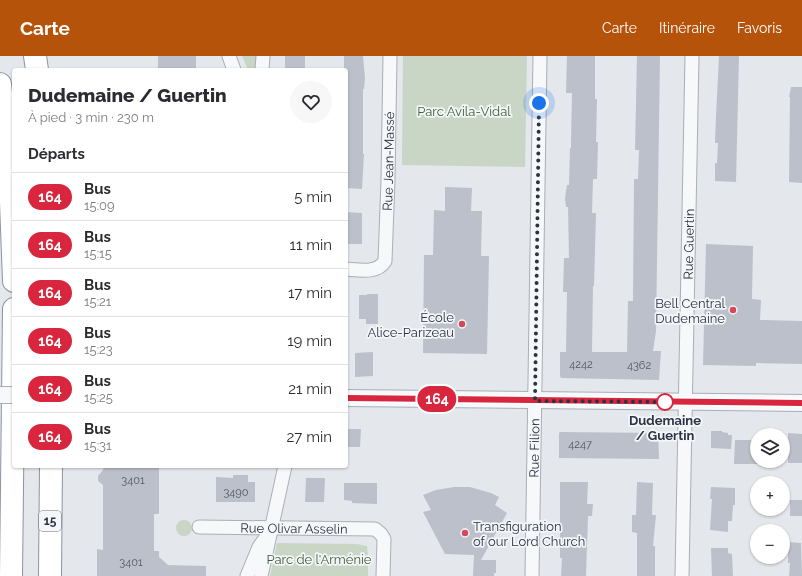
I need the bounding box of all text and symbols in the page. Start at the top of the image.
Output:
text: Carte [20,17,70,39]
text: Carte [602,20,637,36]
text: Itinéraire [659,20,715,36]
text: Favoris [737,20,782,36]
button: heart [290,81,332,123]
text: Dudemaine / Guertin [28,84,227,106]
your location [529,93,549,113]
park label: Parc Avila-Vidal [417,104,511,119]
text: À pied · 3 min · 230 m [28,110,154,125]
street label: Rue Jean-Massé [380,111,397,211]
text: Départs [28,145,85,163]
text: Bus [84,180,111,198]
text: 5 min [294,188,332,206]
text: 164 [38,189,62,205]
text: 15:09 [84,198,115,213]
street label: Rue Guertin [681,208,697,280]
text: Bus [84,228,111,246]
text: 11 min [290,236,332,254]
text: 164 [38,237,62,253]
text: 15:15 [84,246,112,261]
text: Bus [84,276,111,294]
text: 17 min [288,284,332,302]
text: 164 [38,285,62,301]
text: 15:21 [84,294,111,309]
place label: Bell Central Dudemaine [655,296,725,326]
marker: Bell Central Dudemaine [728,305,738,315]
place label: École Alice-Parizeau [367,310,454,340]
marker: École Alice-Parizeau [457,319,467,329]
text: Bus [84,324,111,342]
text: 19 min [287,332,332,350]
text: 164 [38,333,62,349]
text: 15:23 [84,342,113,357]
house number: 4242 [569,358,593,371]
house number: 4362 [627,359,651,372]
text: Bus [84,372,111,390]
text: 21 min [288,380,332,398]
text: 164 [38,381,62,397]
line badge: 164 [414,386,460,412]
text: 15:25 [84,390,113,405]
text: 164 [425,391,449,407]
marker: Dudemaine / Guertin [656,393,674,411]
place label: Dudemaine / Guertin [629,413,701,443]
street label: Rue Filion [527,418,542,478]
text: Bus [84,420,111,438]
text: 27 min [287,428,332,446]
map controls [750,428,790,564]
button: layers [750,428,790,468]
text: 164 [38,429,62,445]
text: 15:31 [84,438,112,453]
house number: 4247 [568,438,592,451]
house number: 3401 [121,474,145,487]
button: + [750,476,790,516]
house number: 3490 [223,486,249,499]
road number: 15 [39,511,61,531]
place label: Transfiguration of our Lord Church [473,519,585,549]
street label: Rue Olivar Asselin [240,520,348,537]
button: − [750,524,790,564]
marker: Transfiguration of our Lord Church [460,528,470,538]
park label: Parc de l'Arménie [267,552,372,567]
house number: 3401 [119,556,143,569]

